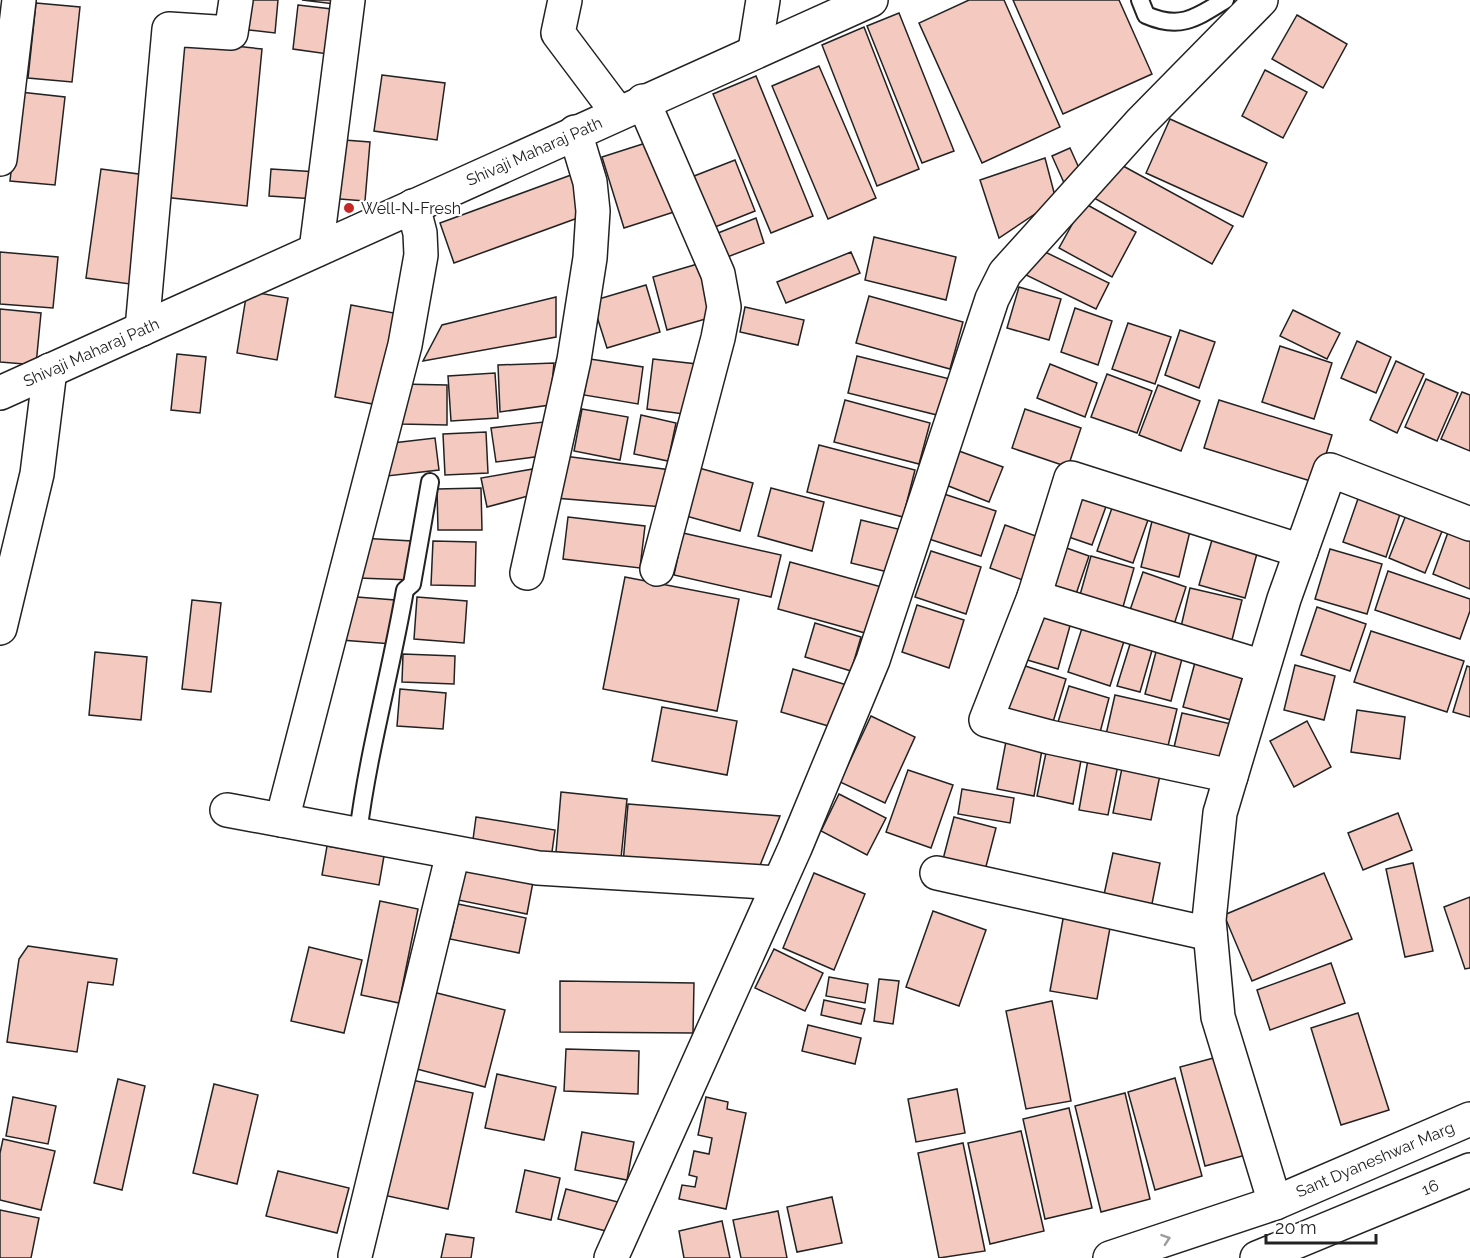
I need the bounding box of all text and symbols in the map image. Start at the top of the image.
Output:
street label: Shivaji Maharaj Path [463,113,605,190]
place label: Well-N-Fresh [361,199,461,218]
marker: Well-N-Fresh [342,201,356,215]
street label: Shivaji Maharaj Path [20,314,162,391]
street label: Sant Dyaneshwar Marg [1293,1117,1457,1201]
street label: 16 [1419,1176,1441,1199]
scale bar [1266,1207,1376,1245]
text: 20 m [1275,1217,1317,1238]
one-way arrow [1160,1234,1171,1247]

